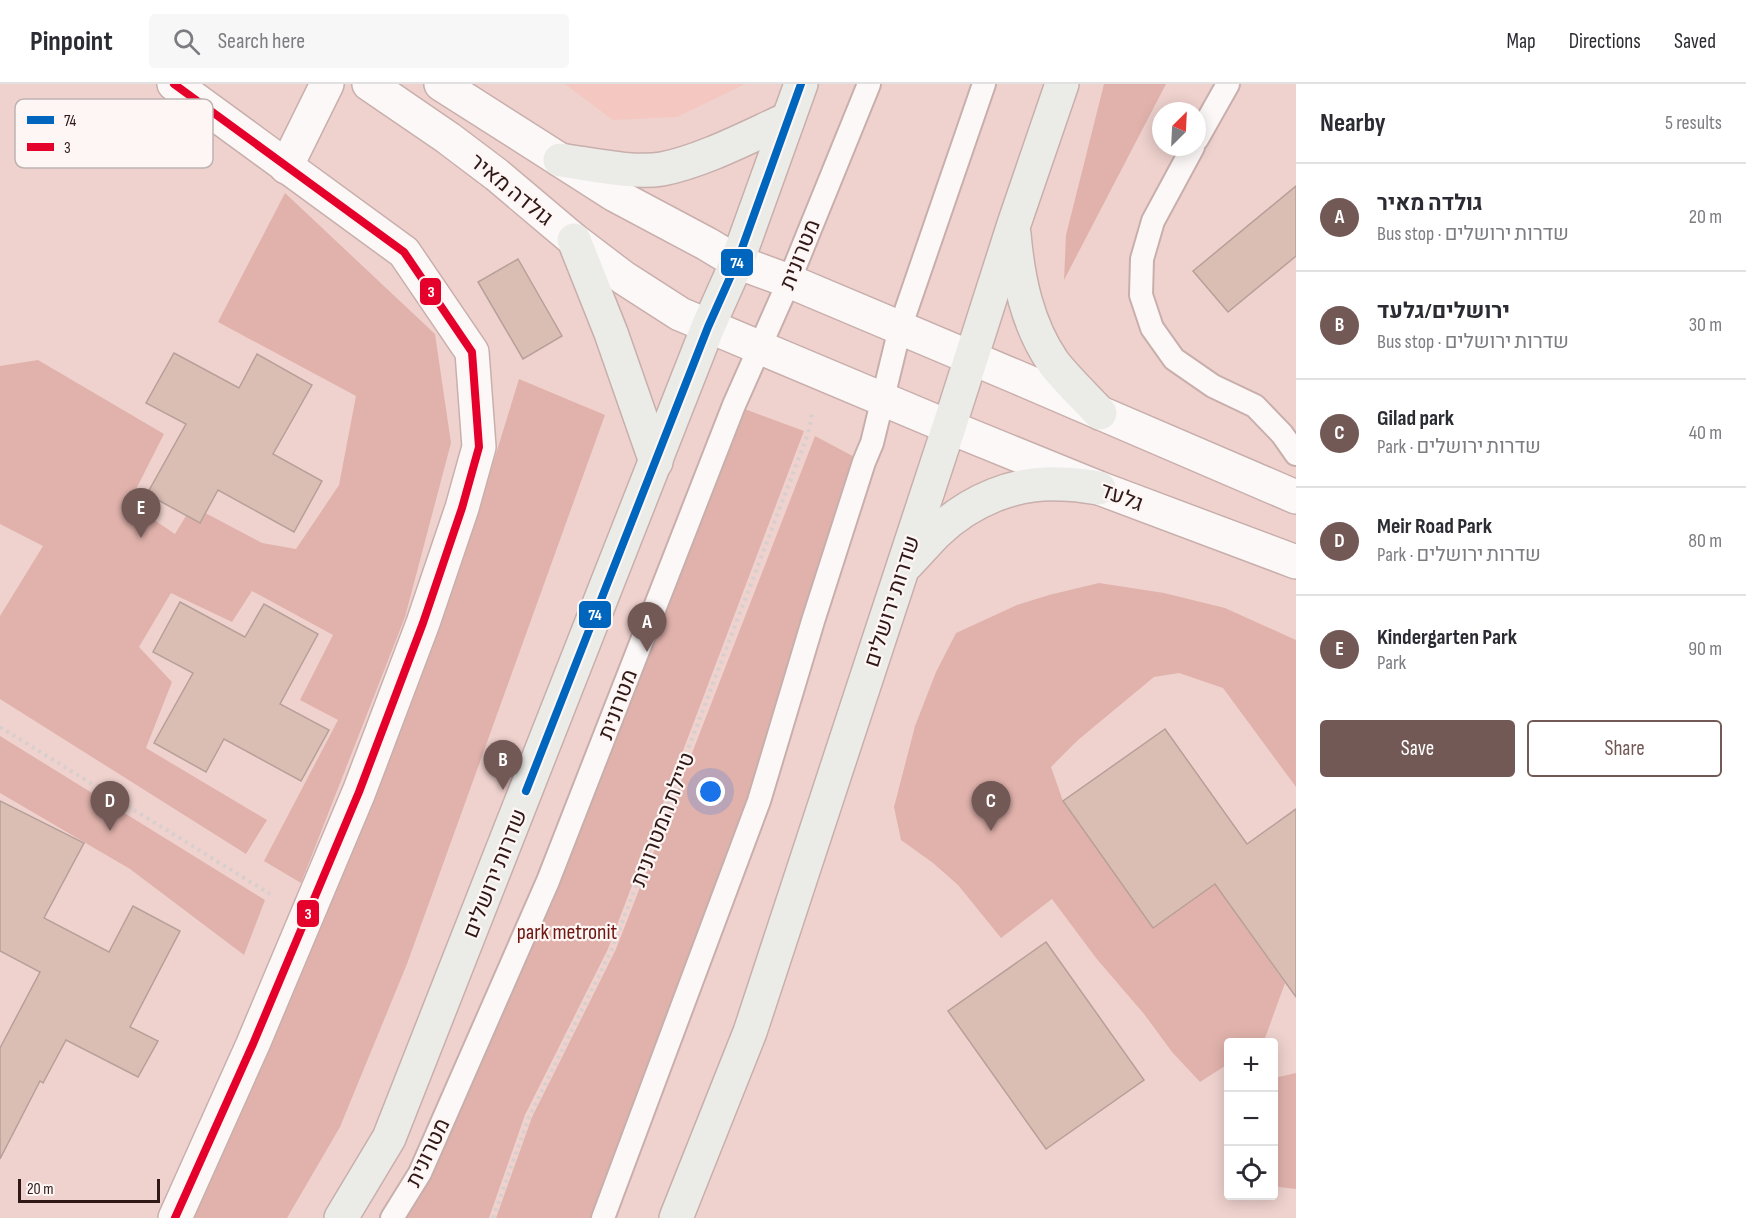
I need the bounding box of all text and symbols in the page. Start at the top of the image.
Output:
search box [149,14,569,68]
text: Pinpoint [30,25,113,58]
icon: search [170,25,203,58]
text: Search here [218,28,305,55]
text: Map [1506,29,1536,54]
text: Directions [1569,29,1641,54]
text: Saved [1674,29,1716,54]
legend [15,99,213,168]
north arrow [1152,102,1206,156]
text: Nearby [1320,108,1386,139]
text: 5 results [1665,111,1722,135]
text: 74 [64,112,77,131]
text: 3 [64,139,71,158]
street label: גולדה מאיר [464,148,558,232]
text: גולדה מאיר [1377,190,1483,217]
text: A [1335,205,1344,229]
text: 20 m [1689,205,1722,229]
street label: מטרונית [774,216,827,294]
text: Bus stop · שדרות ירושלים [1377,222,1569,246]
line badge: 74 [720,248,754,277]
text: 74 [730,254,744,273]
line badge: 3 [419,277,442,306]
text: 3 [427,283,435,302]
text: ירושלים/גלעד [1377,298,1510,325]
text: B [1335,313,1344,337]
text: 30 m [1689,313,1722,337]
text: Bus stop · שדרות ירושלים [1377,330,1569,354]
text: Gilad park [1377,405,1454,432]
text: C [1334,421,1345,445]
text: 40 m [1689,421,1722,445]
text: Park · שדרות ירושלים [1377,435,1541,459]
street label: גלעד [1096,477,1147,518]
pin: E [122,488,160,538]
text: Meir Road Park [1377,513,1492,540]
text: D [1334,529,1345,553]
text: 80 m [1688,529,1722,553]
street label: שדרות ירושלים [858,532,926,671]
text: Park · שדרות ירושלים [1377,543,1541,567]
line badge: 74 [578,600,612,629]
pin: A [628,602,666,652]
text: 74 [588,606,602,625]
text: Kindergarten Park [1377,624,1517,651]
text: E [1335,637,1344,661]
text: 90 m [1688,637,1722,661]
text: Park [1377,651,1406,675]
street label: מטרונית [593,666,644,744]
button: Save [1320,720,1515,777]
button: Share [1527,720,1722,777]
pin: B [484,740,522,790]
street label: טיילת המטרונית [625,749,701,890]
your location [696,777,725,806]
pin: D [90,782,130,831]
pin: C [972,782,1010,831]
street label: שדרות ירושלים [457,805,534,942]
line badge: 3 [296,899,320,928]
text: 3 [304,905,312,924]
park label: park metronit [517,919,618,946]
map controls [1224,1038,1278,1200]
button: + [1224,1038,1278,1092]
button: − [1224,1092,1278,1146]
street label: מטרונית [400,1114,457,1191]
button: locate [1224,1146,1278,1200]
scale bar [18,1176,160,1204]
text: 20 m [27,1180,54,1199]

